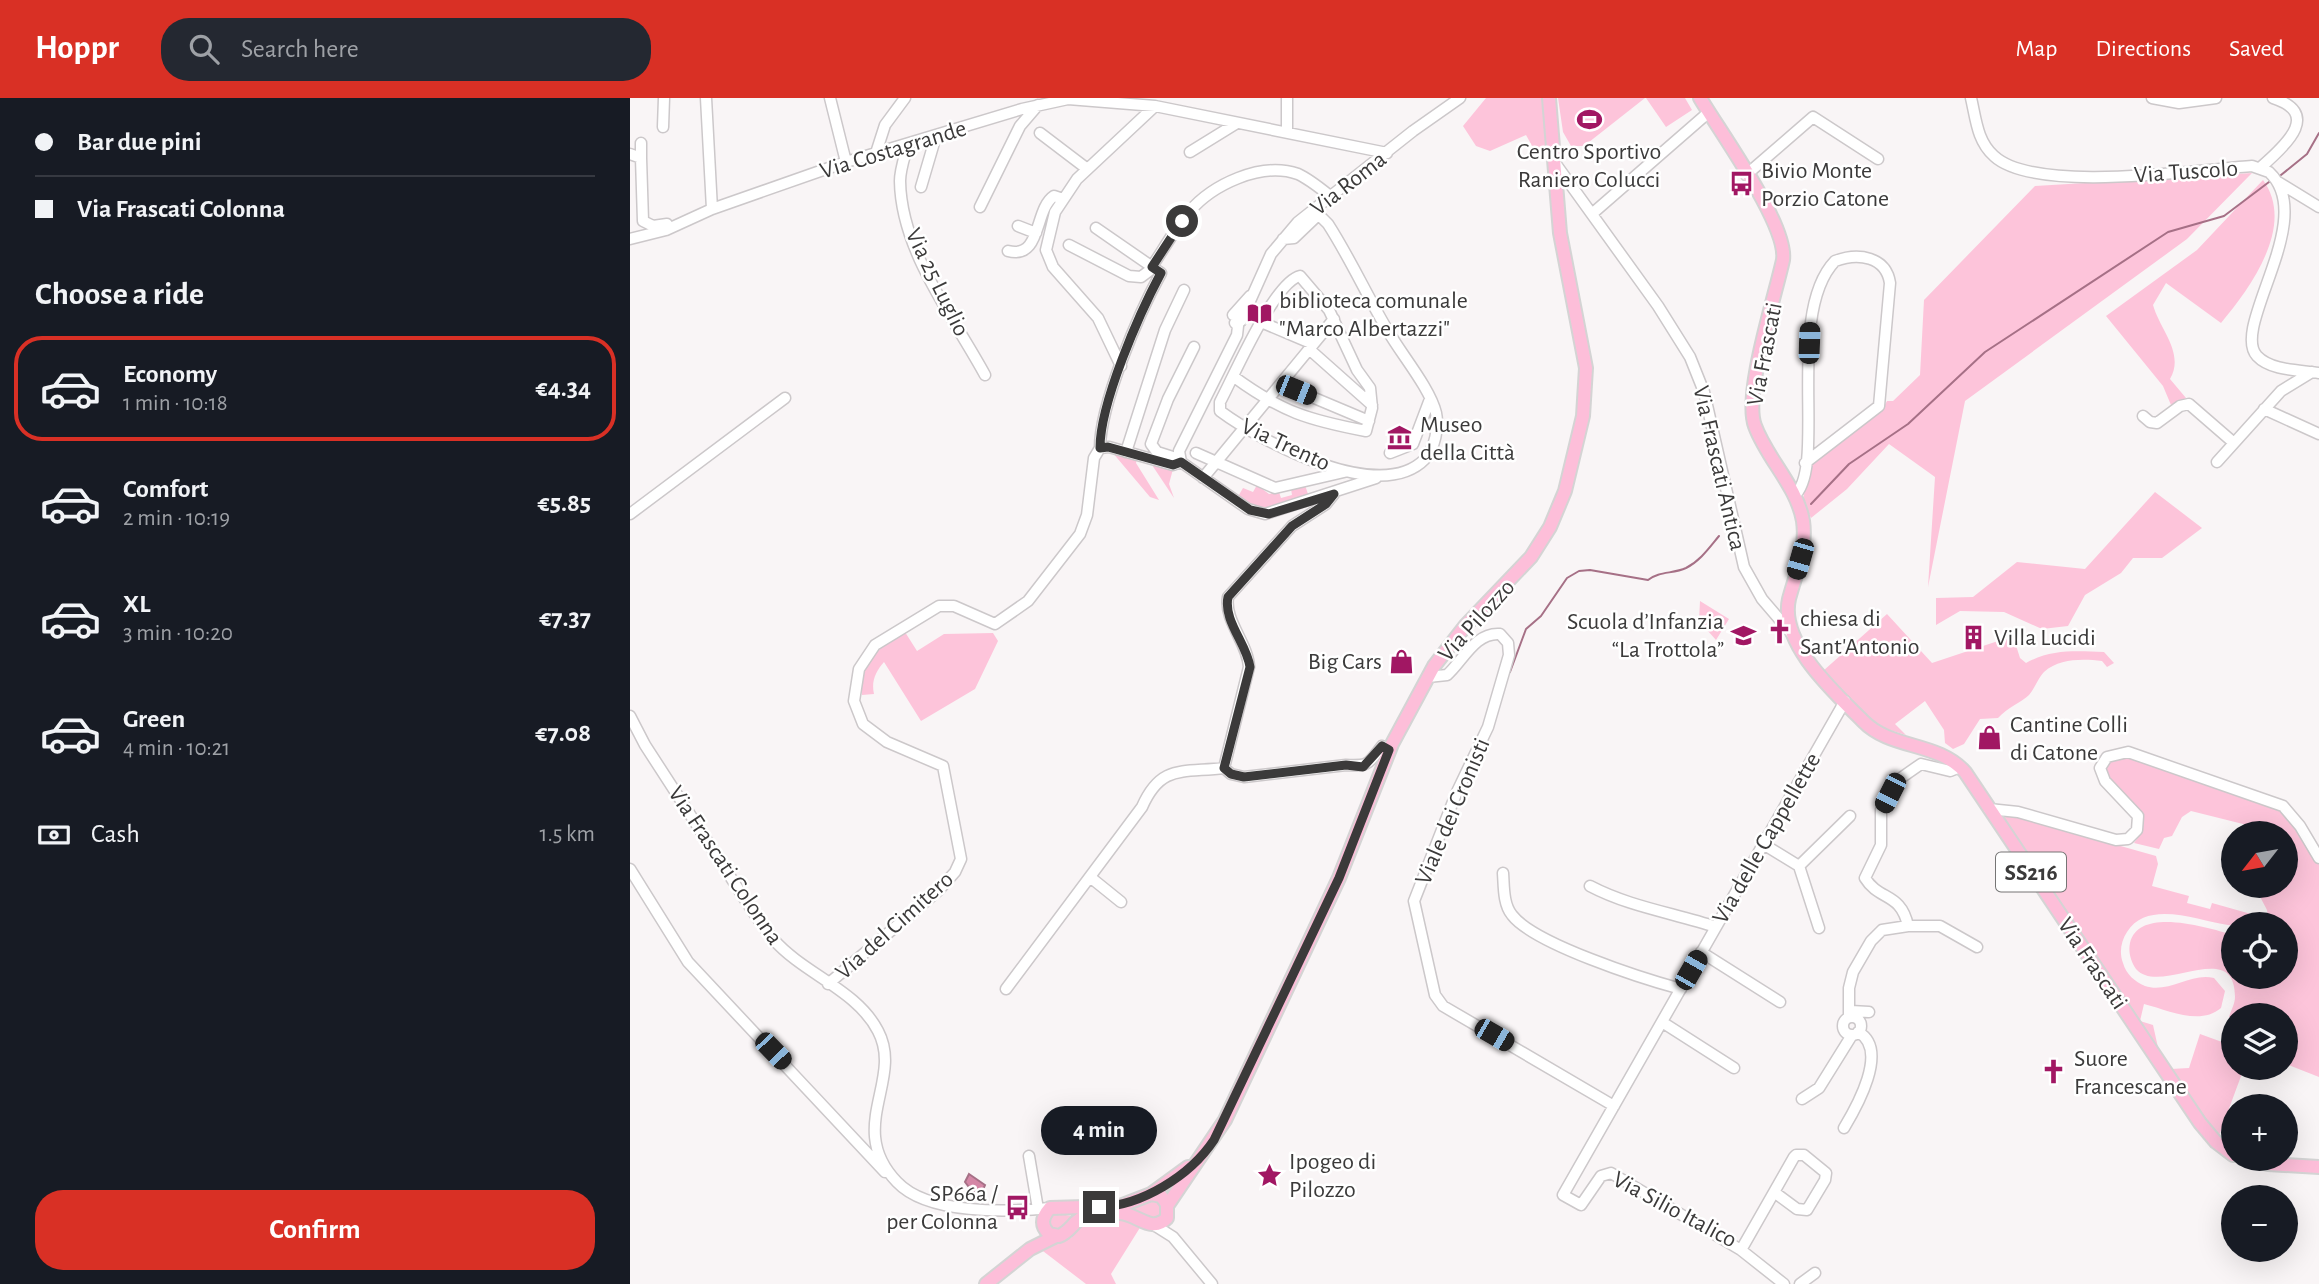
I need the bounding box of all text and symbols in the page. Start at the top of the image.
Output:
search box [161,18,651,81]
icon: search [185,30,223,68]
text: Hoppr [35,32,119,65]
text: Search here [241,36,359,62]
text: Map [2015,37,2057,61]
text: Directions [2095,37,2191,61]
text: Saved [2229,37,2284,61]
sports icon: Centro Sportivo Raniero Colucci [1575,106,1603,134]
street label: Via Costagrande [817,116,969,184]
text: Bar due pini [77,129,202,155]
place label: Centro Sportivo Raniero Colucci [1517,140,1661,192]
street label: Via Roma [1306,147,1391,221]
street label: Via Tuscolo [2133,156,2239,188]
place label: Bivio Monte Porzio Catone [1761,159,1889,211]
bus stop icon: Bivio Monte Porzio Catone [1727,170,1755,198]
text: Via Frascati Colonna [77,196,285,222]
route start [1166,205,1198,237]
street label: Via 25 Luglio [901,225,973,340]
text: Choose a ride [35,278,204,310]
place label: biblioteca comunale "Marco Albertazzi" [1279,289,1468,341]
library icon: biblioteca comunale "Marco Albertazzi" [1245,300,1273,328]
street label: Via Frascati [1743,300,1787,408]
car [1798,322,1821,364]
icon: car [39,357,102,420]
text: Economy [123,361,217,387]
car [1273,372,1320,408]
text: €4.34 [536,375,591,401]
street label: Via Frascati Antica [1688,383,1750,553]
text: 1 min · 10:18 [123,392,228,415]
place label: Museo della Città [1420,413,1515,465]
street label: Via Trento [1237,414,1334,476]
museum icon: Museo della Città [1386,424,1414,452]
icon: car [39,472,102,535]
text: Comfort [123,476,208,502]
text: €5.85 [538,490,591,516]
text: 2 min · 10:19 [123,507,230,530]
car [1785,536,1816,582]
street label: Via Pilozzo [1434,575,1520,666]
icon: car [39,587,102,650]
text: XL [123,591,150,617]
text: €7.37 [539,605,591,631]
place label: chiesa di Sant'Antonio [1800,607,1920,659]
place label: Scuola d’Infanzia “La Trottola” [1567,610,1724,662]
church icon: chiesa di Sant'Antonio [1766,618,1794,646]
school or university icon: Scuola d’Infanzia “La Trottola” [1730,621,1758,649]
text: 3 min · 10:20 [123,622,233,645]
building icon: Villa Lucidi [1960,623,1988,651]
place label: Villa Lucidi [1994,626,2096,650]
shop icon: Big Cars [1388,647,1416,675]
place label: Big Cars [1308,650,1382,674]
icon: car [39,702,102,765]
text: Green [123,706,185,732]
place label: Cantine Colli di Catone [2010,713,2128,765]
text: €7.08 [535,720,591,746]
shop icon: Cantine Colli di Catone [1976,724,2004,752]
street label: Viale dei Cronisti [1411,735,1495,888]
text: 4 min · 10:21 [123,737,230,760]
street label: Via delle Cappellette [1708,749,1825,928]
car [1872,770,1909,816]
street label: Via Frascati Colonna [663,782,787,949]
icon: cash [35,816,73,854]
text: Cash [91,821,140,847]
north arrow [2221,821,2298,898]
map controls [2221,821,2298,1262]
text: 1.5 km [540,823,595,846]
road number: SS216 [1996,852,2066,892]
street label: Via del Cimitero [831,867,958,985]
button: locate [2221,912,2298,989]
street label: Via Frascati [2053,913,2131,1014]
car [1672,947,1711,993]
button: layers [2221,1003,2298,1080]
car [1471,1015,1518,1055]
car [751,1029,796,1073]
place label: Suore Francescane [2074,1047,2187,1099]
church icon: Suore Francescane [2040,1058,2068,1086]
button: + [2221,1094,2298,1171]
callout: 4 min [1041,1105,1157,1154]
text: 4 min [1073,1119,1125,1142]
place label: Ipogeo di Pilozzo [1289,1150,1376,1202]
place icon: Ipogeo di Pilozzo [1255,1161,1283,1189]
street label: Via Silio Italico [1609,1167,1741,1253]
place label: SP66a / per Colonna [886,1182,998,1234]
button: − [2221,1185,2298,1262]
button: Confirm [35,1190,595,1270]
route end [1083,1191,1115,1223]
bus stop icon: SP66a / per Colonna [1004,1193,1032,1221]

